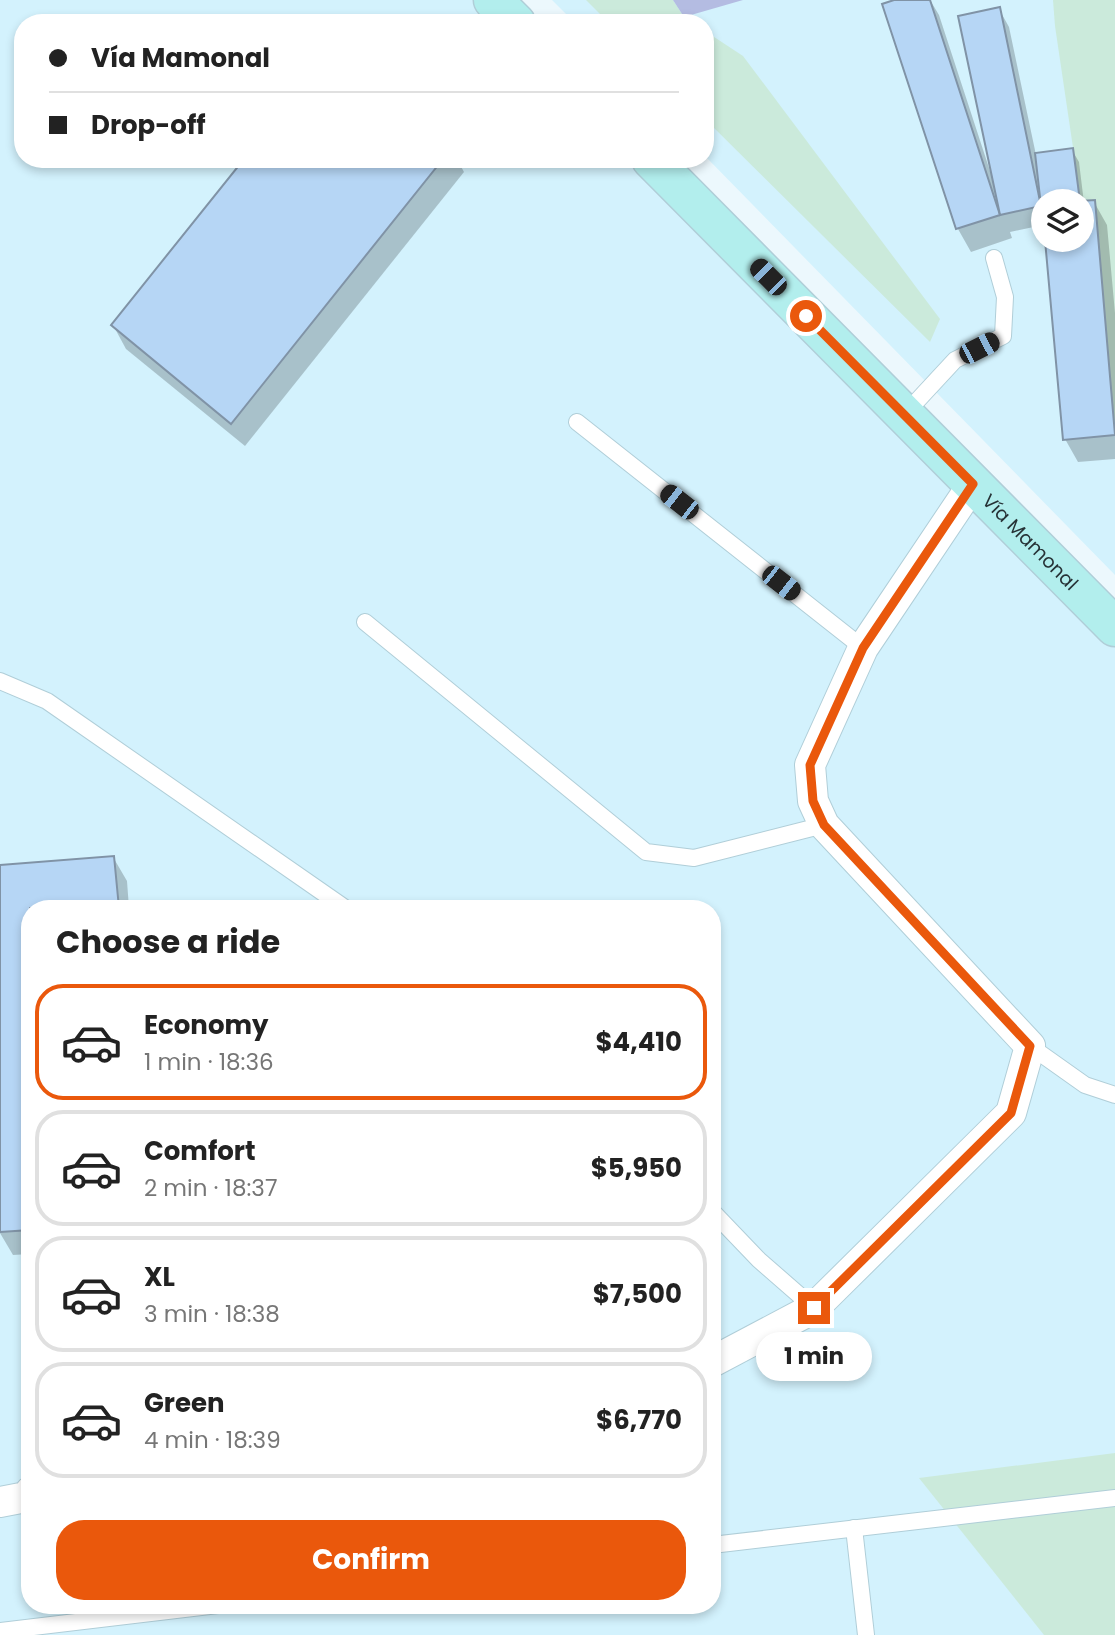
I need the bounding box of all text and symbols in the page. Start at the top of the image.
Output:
text: Vía Mamonal [91,40,270,76]
text: Drop-off [91,107,206,143]
map controls [1031,189,1094,252]
button: layers [1031,189,1094,252]
car [746,255,791,299]
route start [790,300,822,332]
car [956,329,1003,367]
car [656,481,703,523]
street label: Vía Mamonal [976,487,1084,596]
car [758,562,805,604]
text: Choose a ride [56,919,280,964]
text: Economy [144,1007,268,1043]
icon: car [60,1011,123,1074]
text: $4,410 [595,1024,682,1060]
text: 1 min · 18:36 [144,1046,274,1078]
text: Comfort [144,1133,256,1169]
icon: car [60,1137,123,1200]
text: $5,950 [591,1150,682,1186]
text: 2 min · 18:37 [144,1172,277,1204]
text: XL [144,1259,175,1295]
icon: car [60,1263,123,1326]
text: $7,500 [593,1276,682,1312]
route end [798,1292,830,1324]
text: 3 min · 18:38 [144,1298,280,1330]
callout: 1 min [756,1332,872,1382]
text: 1 min [784,1340,844,1372]
text: Green [144,1385,225,1421]
icon: car [60,1389,123,1452]
text: $6,770 [596,1402,682,1438]
text: 4 min · 18:39 [144,1424,281,1456]
button: Confirm [56,1520,686,1600]

